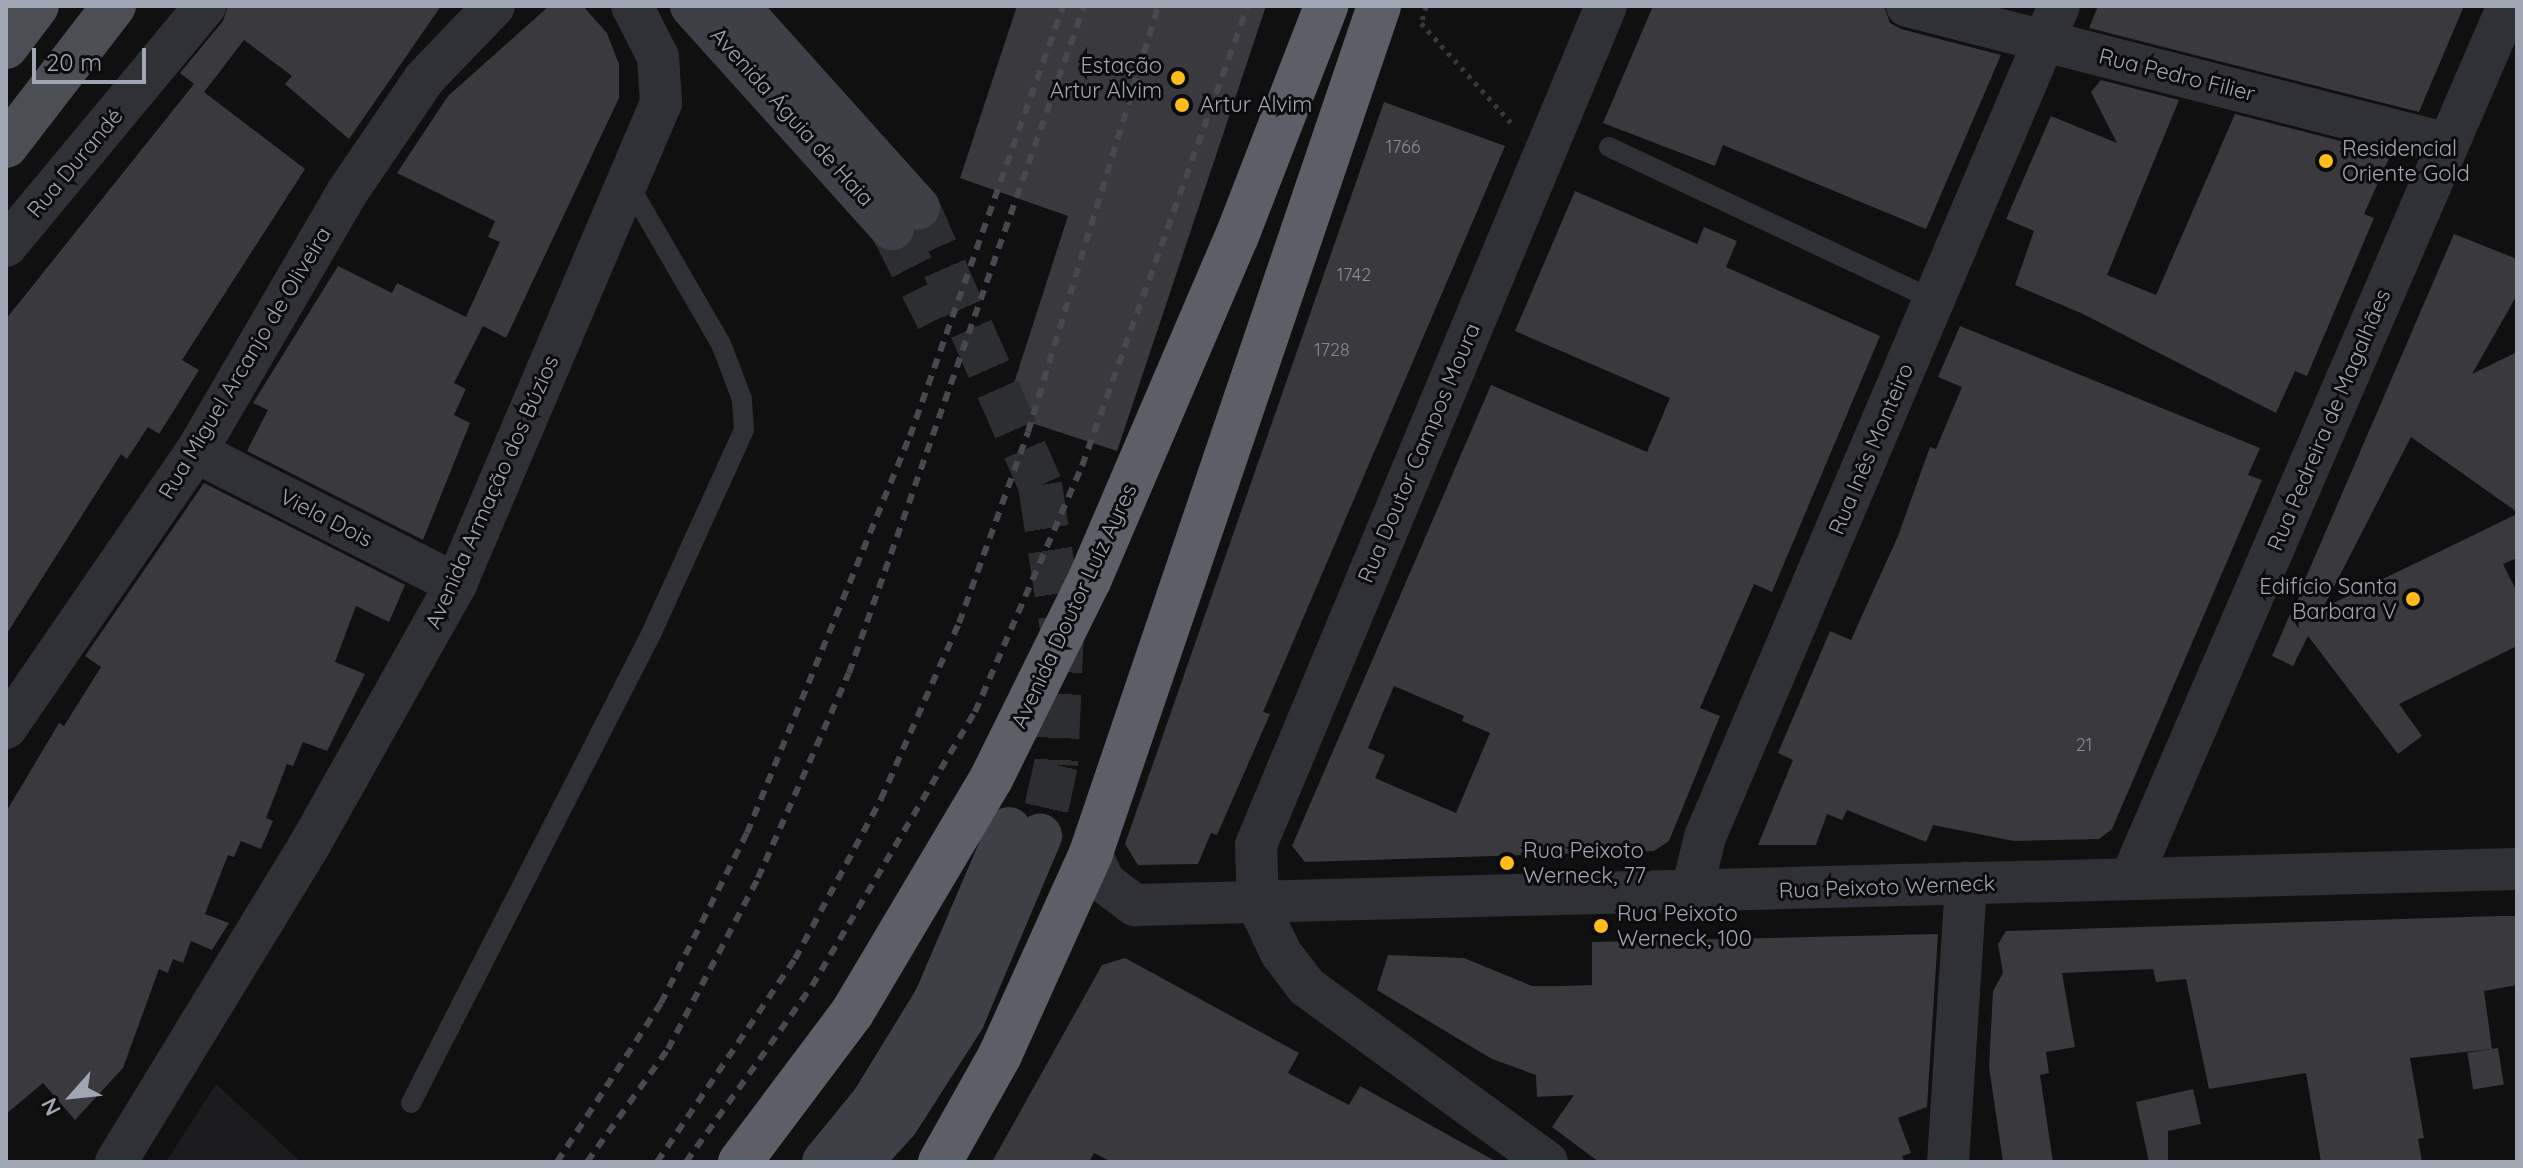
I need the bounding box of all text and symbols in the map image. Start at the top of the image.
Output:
street label: Avenida Águia de Haia [705,22,879,212]
scale bar [36,32,150,82]
street label: Rua Pedro Filier [2096,43,2258,107]
text: 20 m [46,47,102,77]
place label: Estação Artur Alvim [1050,52,1162,104]
marker: Estação Artur Alvim [1169,69,1187,87]
place label: Artur Alvim [1200,92,1312,118]
marker: Artur Alvim [1171,94,1193,116]
street label: Rua Durandé [22,103,128,223]
place label: Residencial Oriente Gold [2342,135,2470,186]
house number: 1766 [1386,136,1420,158]
marker: Residencial Oriente Gold [2317,152,2335,170]
street label: Rua Miguel Arcanjo de Oliveira [153,222,337,504]
house number: 1742 [1337,264,1371,286]
street label: Rua Pedreira de Magalhães [2262,285,2396,555]
street label: Rua Doutor Campos Moura [1352,319,1486,587]
house number: 1728 [1314,339,1350,361]
street label: Avenida Armação dos Búzios [420,351,564,633]
street label: Rua Inês Monteiro [1823,359,1919,539]
street label: Avenida Doutor Luíz Ayres [1006,479,1142,733]
street label: Viela Dois [275,483,377,553]
place label: Edifício Santa Barbara V [2259,573,2397,624]
marker: Edifício Santa Barbara V [2404,590,2422,608]
house number: 21 [2076,734,2092,756]
place label: Rua Peixoto Werneck, 77 [1523,837,1646,888]
marker: Rua Peixoto Werneck, 77 [1498,854,1516,872]
street label: Rua Peixoto Werneck [1778,870,1996,904]
place label: Rua Peixoto Werneck, 100 [1617,900,1752,952]
marker: Rua Peixoto Werneck, 100 [1592,917,1610,935]
north arrow [32,1056,112,1136]
text: N [34,1093,67,1120]

